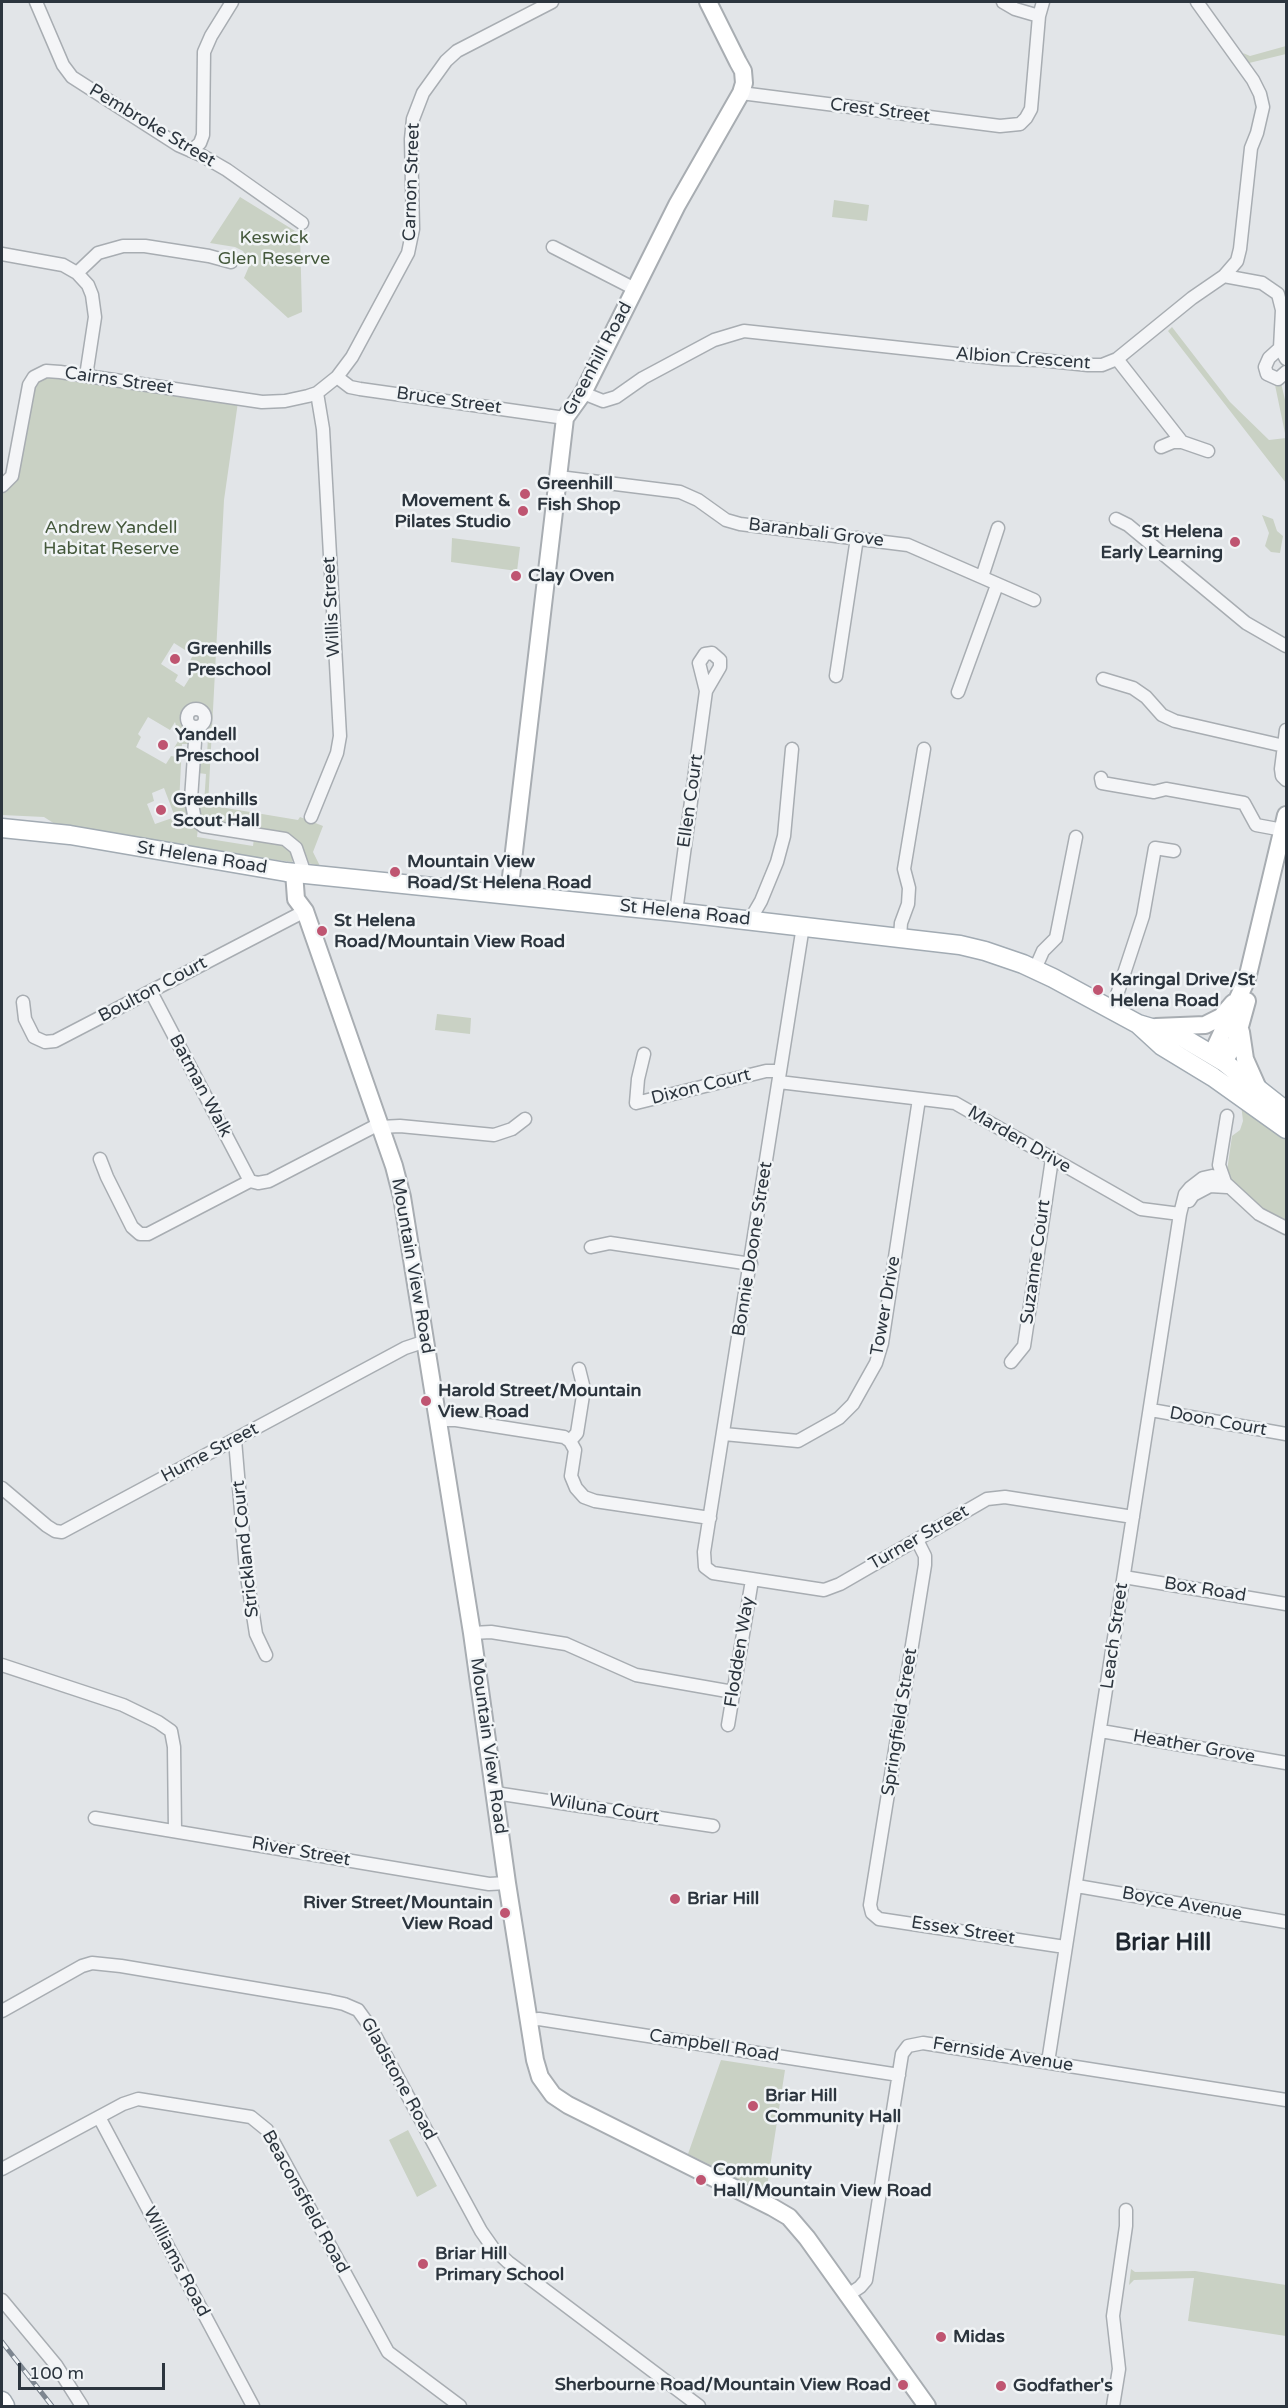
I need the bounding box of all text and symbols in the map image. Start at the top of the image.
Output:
street label: Pembroke Street [85,80,219,172]
street label: Crest Street [829,94,931,128]
street label: Carnon Street [399,122,425,242]
park label: Keswick Glen Reserve [218,227,330,270]
street label: Greenhill Road [559,298,637,420]
street label: Albion Crescent [955,344,1091,374]
street label: Cairns Street [63,363,175,399]
street label: Bruce Street [395,383,503,419]
place label: Greenhill Fish Shop [537,473,621,516]
marker: Greenhill Fish Shop [518,487,532,501]
place label: Movement & Pilates Studio [395,490,511,532]
marker: Movement & Pilates Studio [516,504,530,518]
street label: Baranbali Grove [747,514,885,552]
park label: Andrew Yandell Habitat Reserve [43,517,179,560]
place label: St Helena Early Learning [1100,521,1223,564]
marker: St Helena Early Learning [1228,535,1242,549]
street label: Willis Street [319,556,345,658]
place label: Clay Oven [528,565,614,587]
marker: Clay Oven [509,569,523,583]
place label: Greenhills Preschool [187,638,272,680]
marker: Greenhills Preschool [168,652,182,666]
place label: Yandell Preschool [175,724,259,766]
marker: Yandell Preschool [156,738,170,752]
street label: Ellen Court [674,753,708,849]
place label: Greenhills Scout Hall [173,789,260,832]
marker: Greenhills Scout Hall [154,803,168,817]
street label: St Helena Road [135,837,269,879]
place label: Mountain View Road/St Helena Road [407,851,592,894]
marker: Mountain View Road/St Helena Road [388,865,402,879]
street label: St Helena Road [619,895,751,931]
place label: St Helena Road/Mountain View Road [334,910,565,952]
marker: St Helena Road/Mountain View Road [315,924,329,938]
street label: Boulton Court [95,952,211,1028]
place label: Karingal Drive/St Helena Road [1110,969,1255,1012]
marker: Karingal Drive/St Helena Road [1091,983,1105,997]
street label: Batman Walk [164,1031,236,1141]
street label: Dixon Court [649,1064,753,1110]
street label: Marden Drive [964,1102,1074,1178]
street label: Bonnie Doone Street [728,1160,778,1338]
street label: Mountain View Road [386,1176,438,1356]
street label: Suzanne Court [1017,1198,1055,1326]
street label: Tower Drive [867,1254,905,1358]
place label: Harold Street/Mountain View Road [438,1380,641,1422]
marker: Harold Street/Mountain View Road [419,1394,433,1408]
street label: Doon Court [1168,1403,1268,1441]
street label: Hume Street [158,1418,262,1488]
street label: Strickland Court [228,1479,264,1619]
street label: Turner Street [865,1501,973,1575]
street label: Box Road [1162,1573,1248,1607]
street label: Leach Street [1097,1581,1133,1691]
street label: Flodden Way [721,1595,759,1709]
street label: Springfield Street [878,1646,922,1798]
street label: Mountain View Road [465,1656,511,1836]
street label: Heather Grove [1131,1726,1257,1768]
street label: Wiluna Court [547,1790,661,1828]
street label: River Street [250,1833,352,1871]
street label: Boyce Avenue [1120,1883,1244,1925]
place label: Briar Hill [687,1888,759,1910]
place label: River Street/Mountain View Road [303,1892,493,1934]
marker: Briar Hill [668,1892,682,1906]
marker: River Street/Mountain View Road [498,1906,512,1920]
street label: Essex Street [910,1912,1016,1950]
district label: Briar Hill [1115,1930,1211,1958]
street label: Gladstone Road [355,2014,441,2144]
street label: Campbell Road [648,2025,780,2067]
street label: Fernside Avenue [931,2033,1075,2077]
place label: Briar Hill Community Hall [765,2085,901,2128]
marker: Briar Hill Community Hall [746,2099,760,2113]
street label: Beaconsfield Road [257,2127,353,2277]
place label: Community Hall/Mountain View Road [713,2159,932,2202]
marker: Community Hall/Mountain View Road [694,2173,708,2187]
street label: Williams Road [138,2203,214,2321]
place label: Briar Hill Primary School [435,2243,564,2286]
marker: Briar Hill Primary School [416,2257,430,2271]
place label: Midas [953,2326,1005,2348]
marker: Midas [934,2330,948,2344]
scale bar [21,2351,168,2389]
text: 100 m [29,2362,84,2384]
place label: Sherbourne Road/Mountain View Road [555,2374,891,2396]
place label: Godfather's [1013,2375,1113,2397]
marker: Sherbourne Road/Mountain View Road [896,2378,910,2392]
marker: Godfather's [994,2379,1008,2393]

